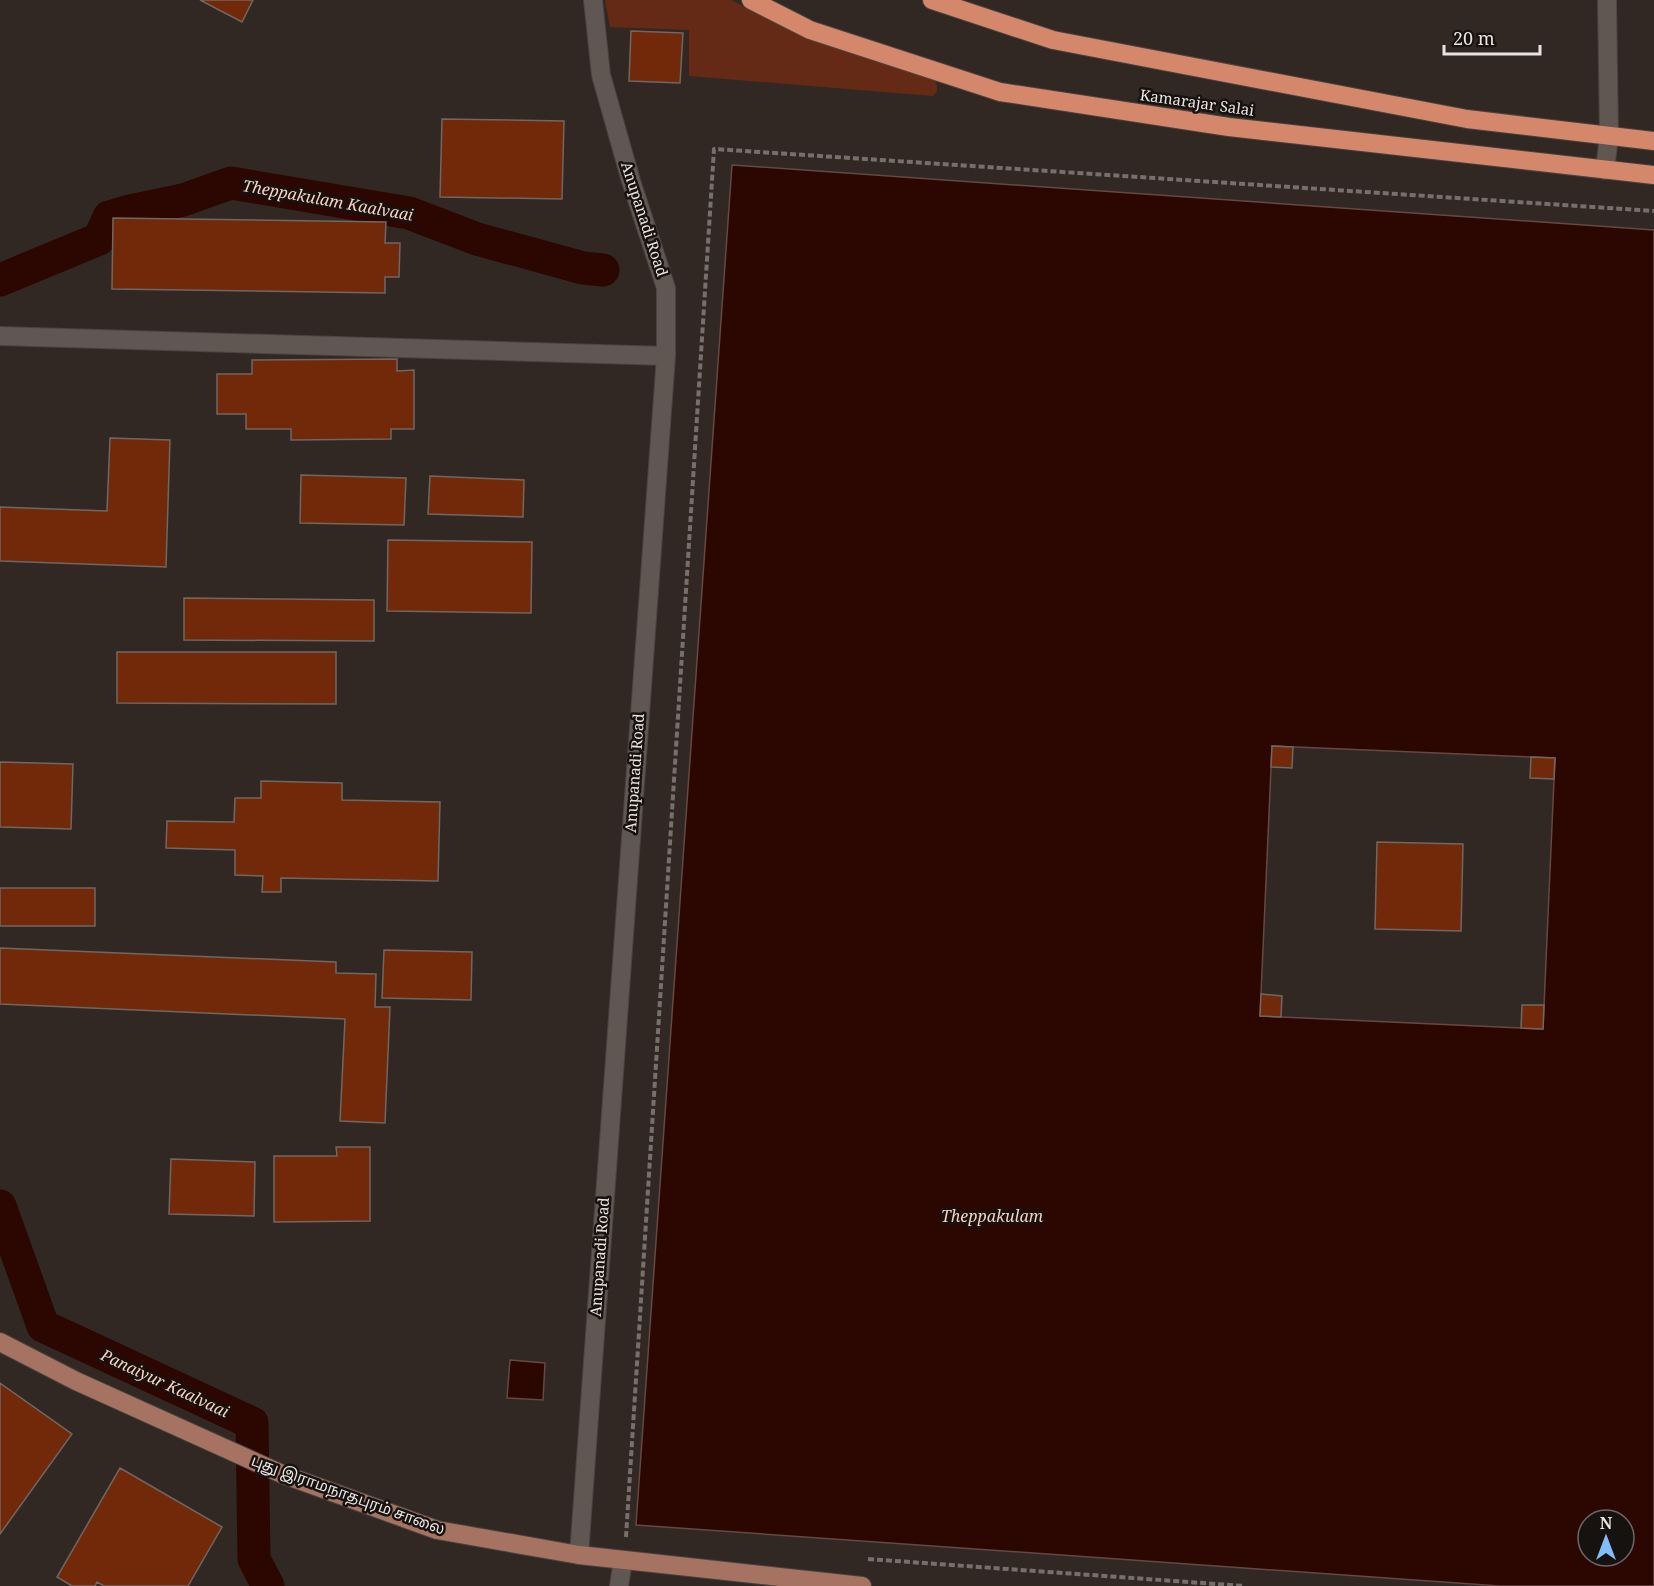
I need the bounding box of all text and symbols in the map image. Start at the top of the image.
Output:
scale bar [1444,18,1540,56]
text: 20 m [1453,26,1495,50]
street label: Kamarajar Salai [1139,84,1256,120]
street label: Anupanadi Road [617,159,673,279]
water label: Theppakulam Kaalvaai [241,174,415,226]
street label: Anupanadi Road [620,713,648,833]
street label: Anupanadi Road [585,1197,613,1317]
water label: Theppakulam [941,1205,1044,1227]
water label: Panaiyur Kaalvaai [96,1343,233,1422]
street label: புது இராமநாதபுரம் சாலை [248,1450,448,1540]
north arrow [1576,1508,1636,1568]
text: N [1600,1512,1613,1534]

